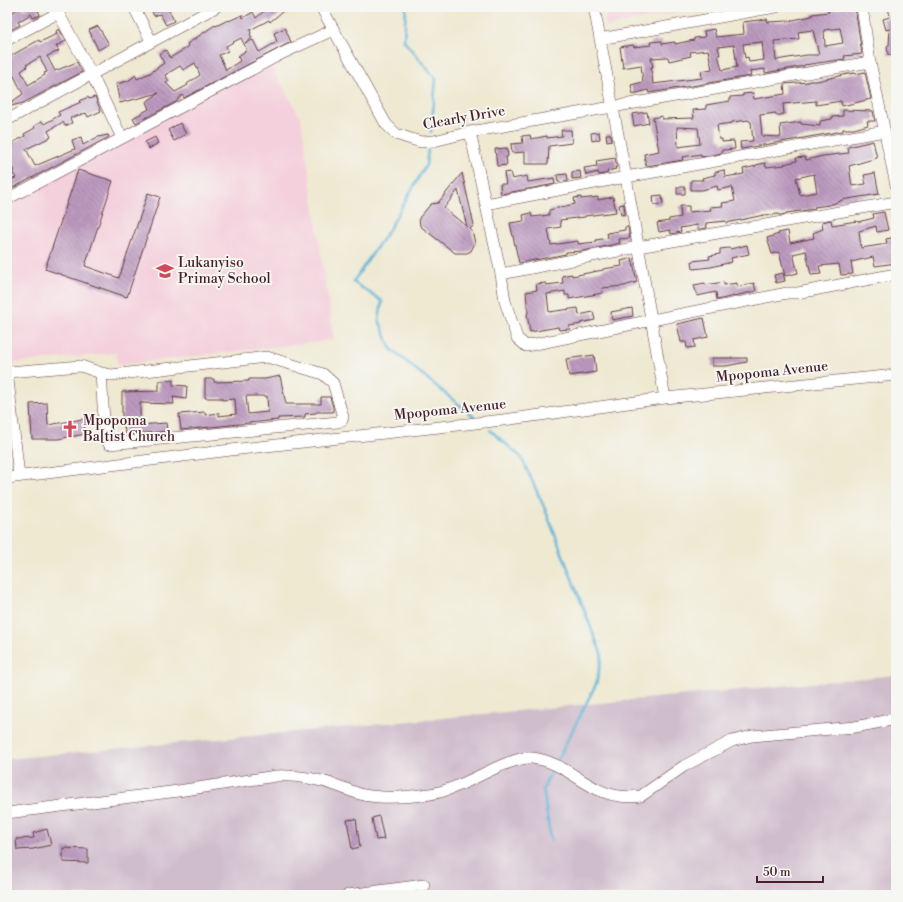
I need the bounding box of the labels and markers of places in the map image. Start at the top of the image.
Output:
place label: Lukanyiso Primay School [178,254,271,288]
school or university icon: Lukanyiso Primay School [155,261,175,281]
place label: Mpopoma Ba[tist Church [82,412,176,446]
church icon: Mpopoma Ba[tist Church [60,419,80,439]

